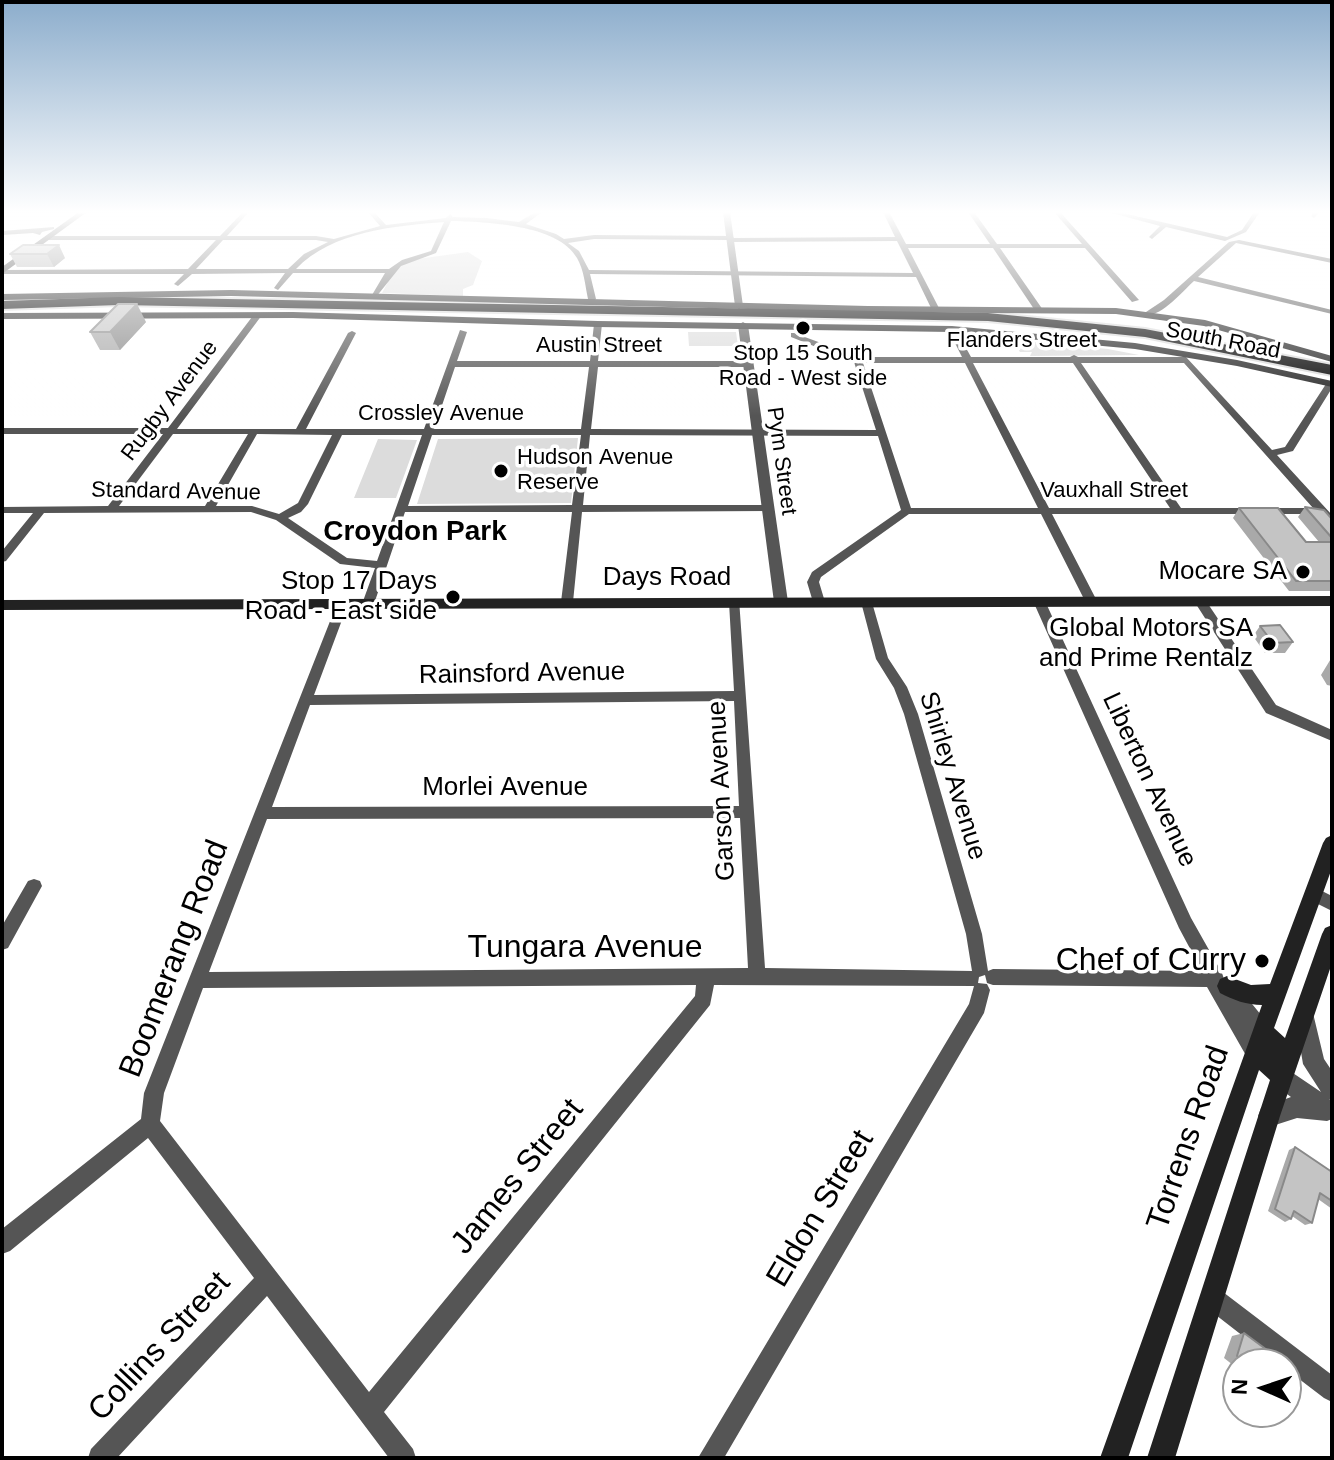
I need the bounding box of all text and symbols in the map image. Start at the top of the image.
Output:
street label: South Road [1163,317,1283,365]
marker: Stop 15 South Road - West side [794,319,812,337]
street label: Flanders Street [947,328,1097,354]
street label: Austin Street [536,333,662,359]
street label: Rugby Avenue [116,336,224,466]
place label: Stop 15 South Road - West side [719,341,887,392]
street label: Crossley Avenue [358,401,524,427]
street label: Pym Street [760,405,802,517]
place label: Hudson Avenue Reserve [517,445,673,496]
marker: Hudson Avenue Reserve [492,462,510,480]
street label: Standard Avenue [91,477,261,507]
street label: Vauxhall Street [1040,478,1188,504]
district label: Croydon Park [323,515,507,549]
place label: Mocare SA [1158,556,1287,588]
street label: Days Road [603,562,731,594]
marker: Mocare SA [1294,563,1312,581]
place label: Stop 17 Days Road - East side [245,566,437,628]
marker: Stop 17 Days Road - East side [444,588,462,606]
place label: Global Motors SA and Prime Rentalz [1039,613,1253,674]
marker: Global Motors SA and Prime Rentalz [1260,635,1278,653]
street label: Rainsford Avenue [419,657,625,691]
street label: Shirley Avenue [912,688,992,864]
street label: Liberton Avenue [1095,688,1203,872]
street label: Garson Avenue [702,700,742,882]
street label: Morlei Avenue [422,772,588,804]
street label: Boomerang Road [112,835,238,1083]
street label: Tungara Avenue [468,929,702,967]
place label: Chef of Curry [1056,942,1246,980]
marker: Chef of Curry [1253,952,1271,970]
street label: Torrens Road [1140,1041,1238,1235]
street label: James Street [444,1092,592,1262]
street label: Eldon Street [759,1124,883,1294]
street label: Collins Street [81,1264,239,1430]
north arrow [1222,1348,1302,1428]
text: N [1227,1378,1252,1395]

